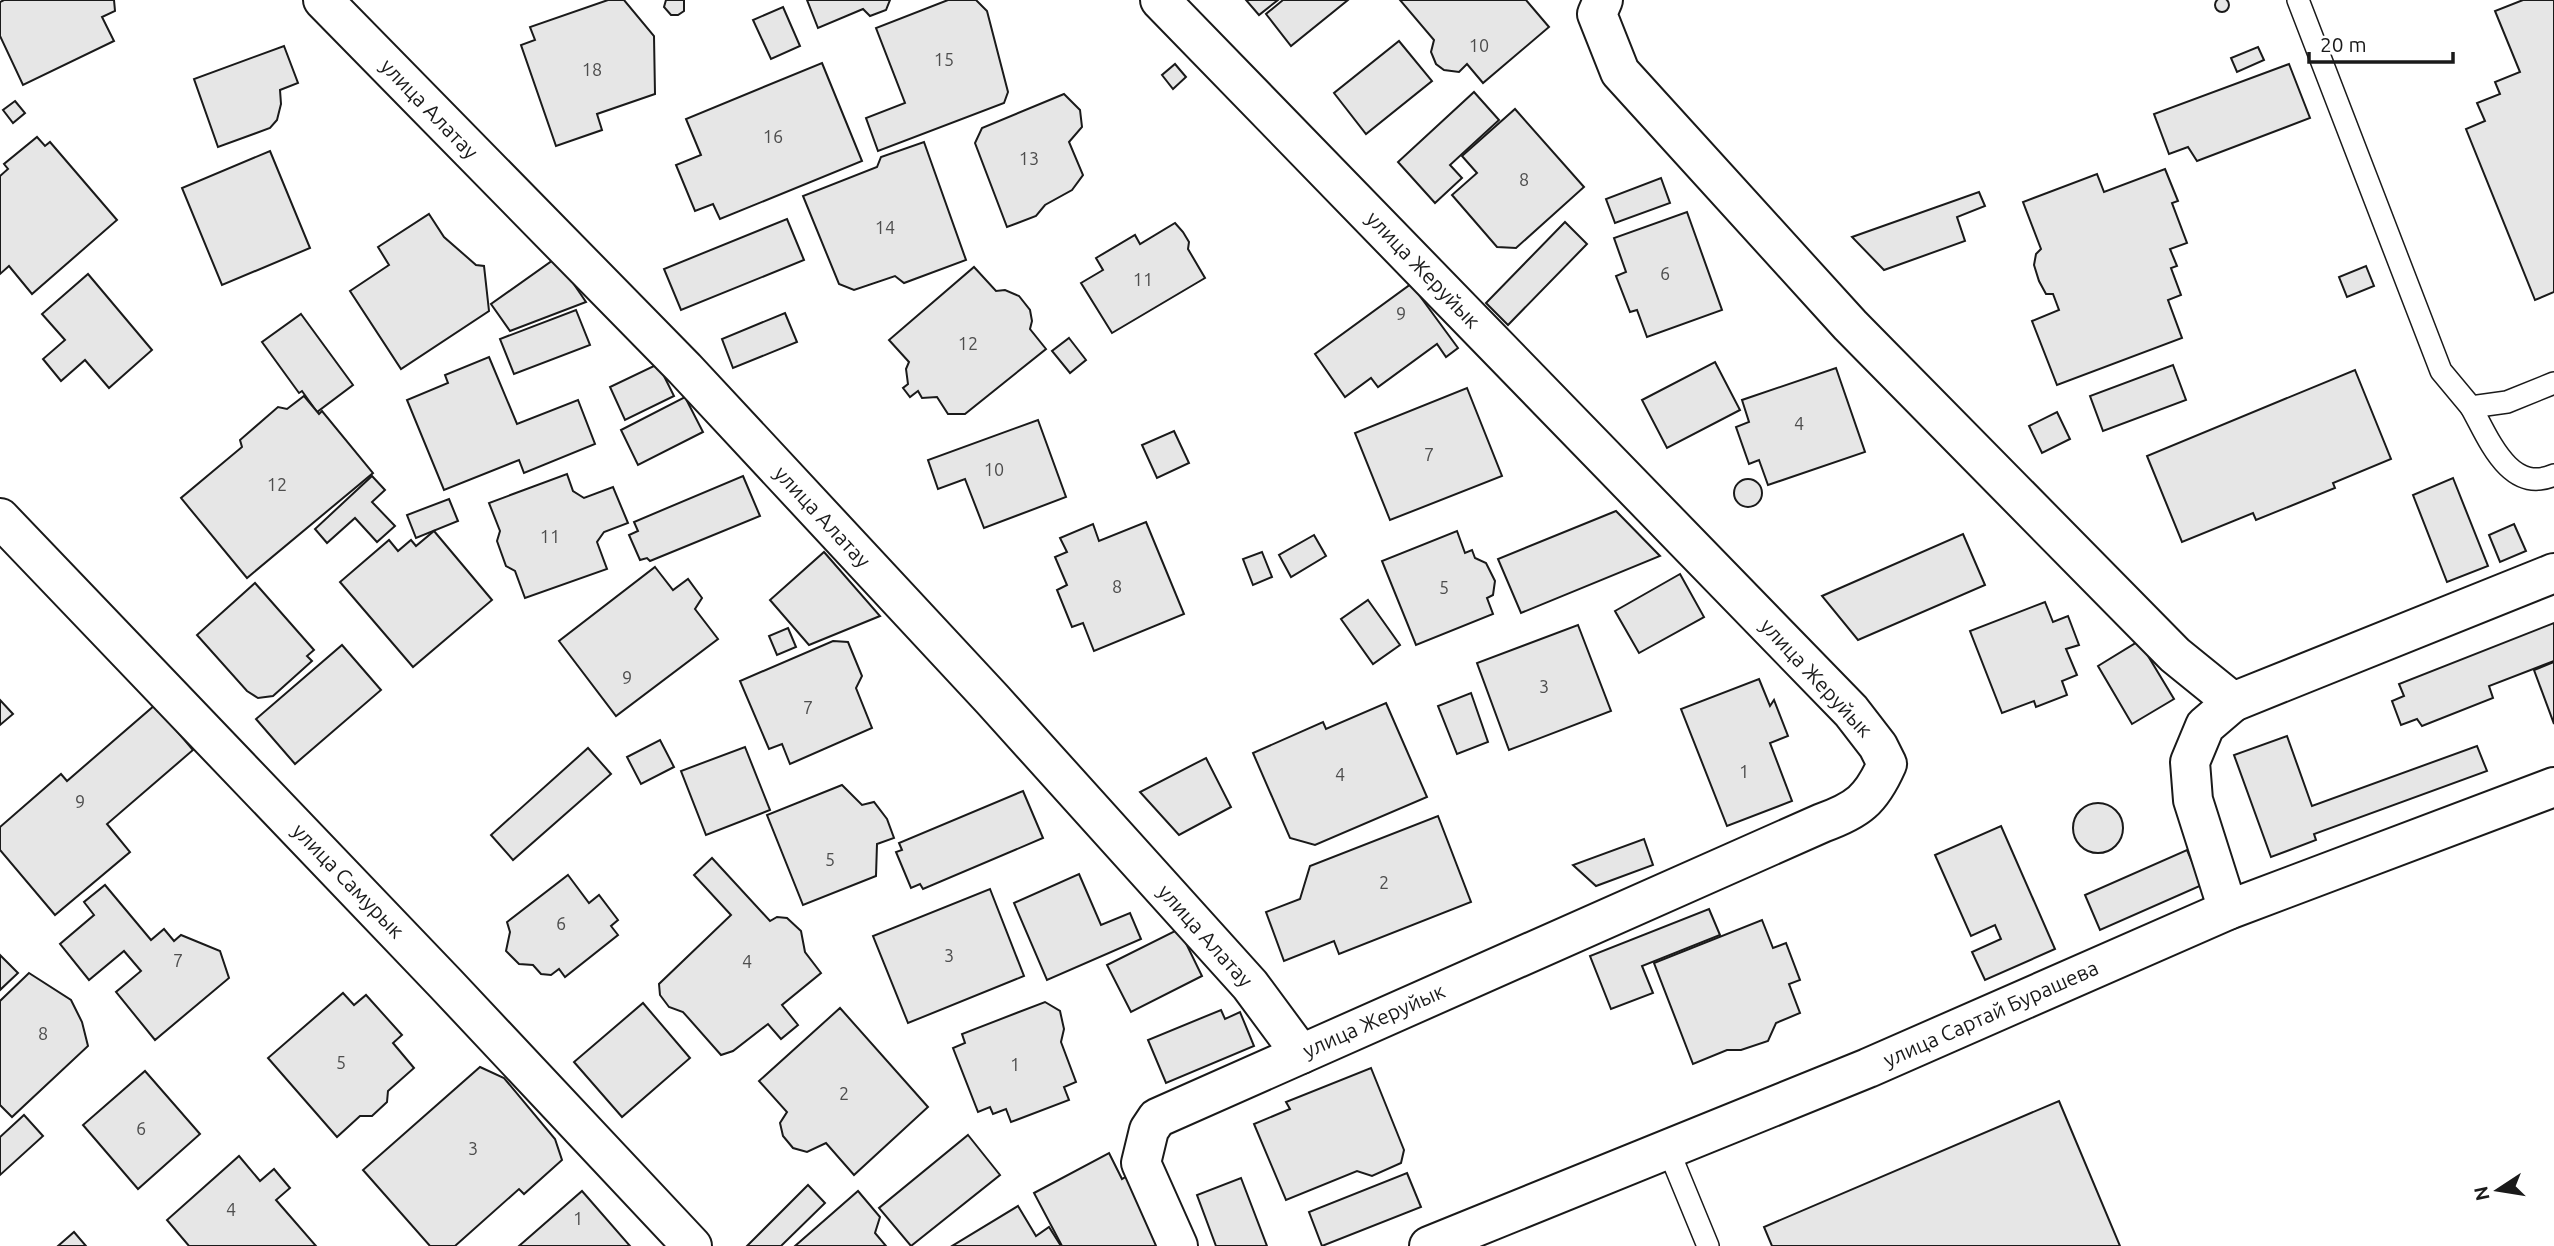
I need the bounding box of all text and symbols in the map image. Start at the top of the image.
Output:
scale bar [2309,21,2452,65]
text: 20 m [2320,32,2367,56]
house number: 10 [1469,35,1489,55]
house number: 15 [934,49,954,69]
street label: улица Алатау [376,53,483,163]
house number: 18 [582,59,602,79]
house number: 16 [763,126,783,146]
house number: 13 [1019,148,1039,168]
house number: 8 [1519,169,1529,189]
street label: улица Жеруйык [1362,206,1486,333]
house number: 14 [875,217,895,237]
house number: 6 [1660,263,1670,283]
house number: 11 [1133,269,1153,289]
house number: 9 [1396,303,1406,323]
house number: 12 [958,333,978,353]
house number: 4 [1794,413,1804,433]
house number: 7 [1424,444,1434,464]
house number: 10 [984,459,1004,479]
street label: улица Алатау [770,461,876,572]
house number: 12 [267,474,287,494]
house number: 11 [540,526,560,546]
house number: 8 [1112,576,1122,596]
house number: 5 [1439,577,1449,597]
street label: улица Жеруйык [1756,613,1878,742]
house number: 9 [622,667,632,687]
house number: 3 [1539,676,1549,696]
house number: 7 [803,697,813,717]
house number: 1 [1739,761,1749,781]
house number: 4 [1335,764,1345,784]
house number: 9 [75,791,85,811]
street label: улица Самурык [288,818,410,943]
house number: 5 [825,849,835,869]
house number: 2 [1379,872,1389,892]
street label: улица Алатау [1153,879,1258,992]
house number: 6 [556,913,566,933]
house number: 3 [944,945,954,965]
house number: 7 [173,950,183,970]
house number: 4 [742,951,752,971]
street label: улица Сартай Бурашева [1879,955,2102,1071]
street label: улица Жеруйык [1299,978,1449,1062]
house number: 8 [38,1023,48,1043]
house number: 5 [336,1052,346,1072]
house number: 1 [1010,1054,1020,1074]
house number: 2 [839,1083,849,1103]
house number: 6 [136,1118,146,1138]
house number: 3 [468,1138,478,1158]
north arrow [2463,1155,2533,1225]
text: N [2469,1184,2494,1203]
house number: 4 [226,1199,236,1219]
house number: 1 [573,1208,583,1228]

